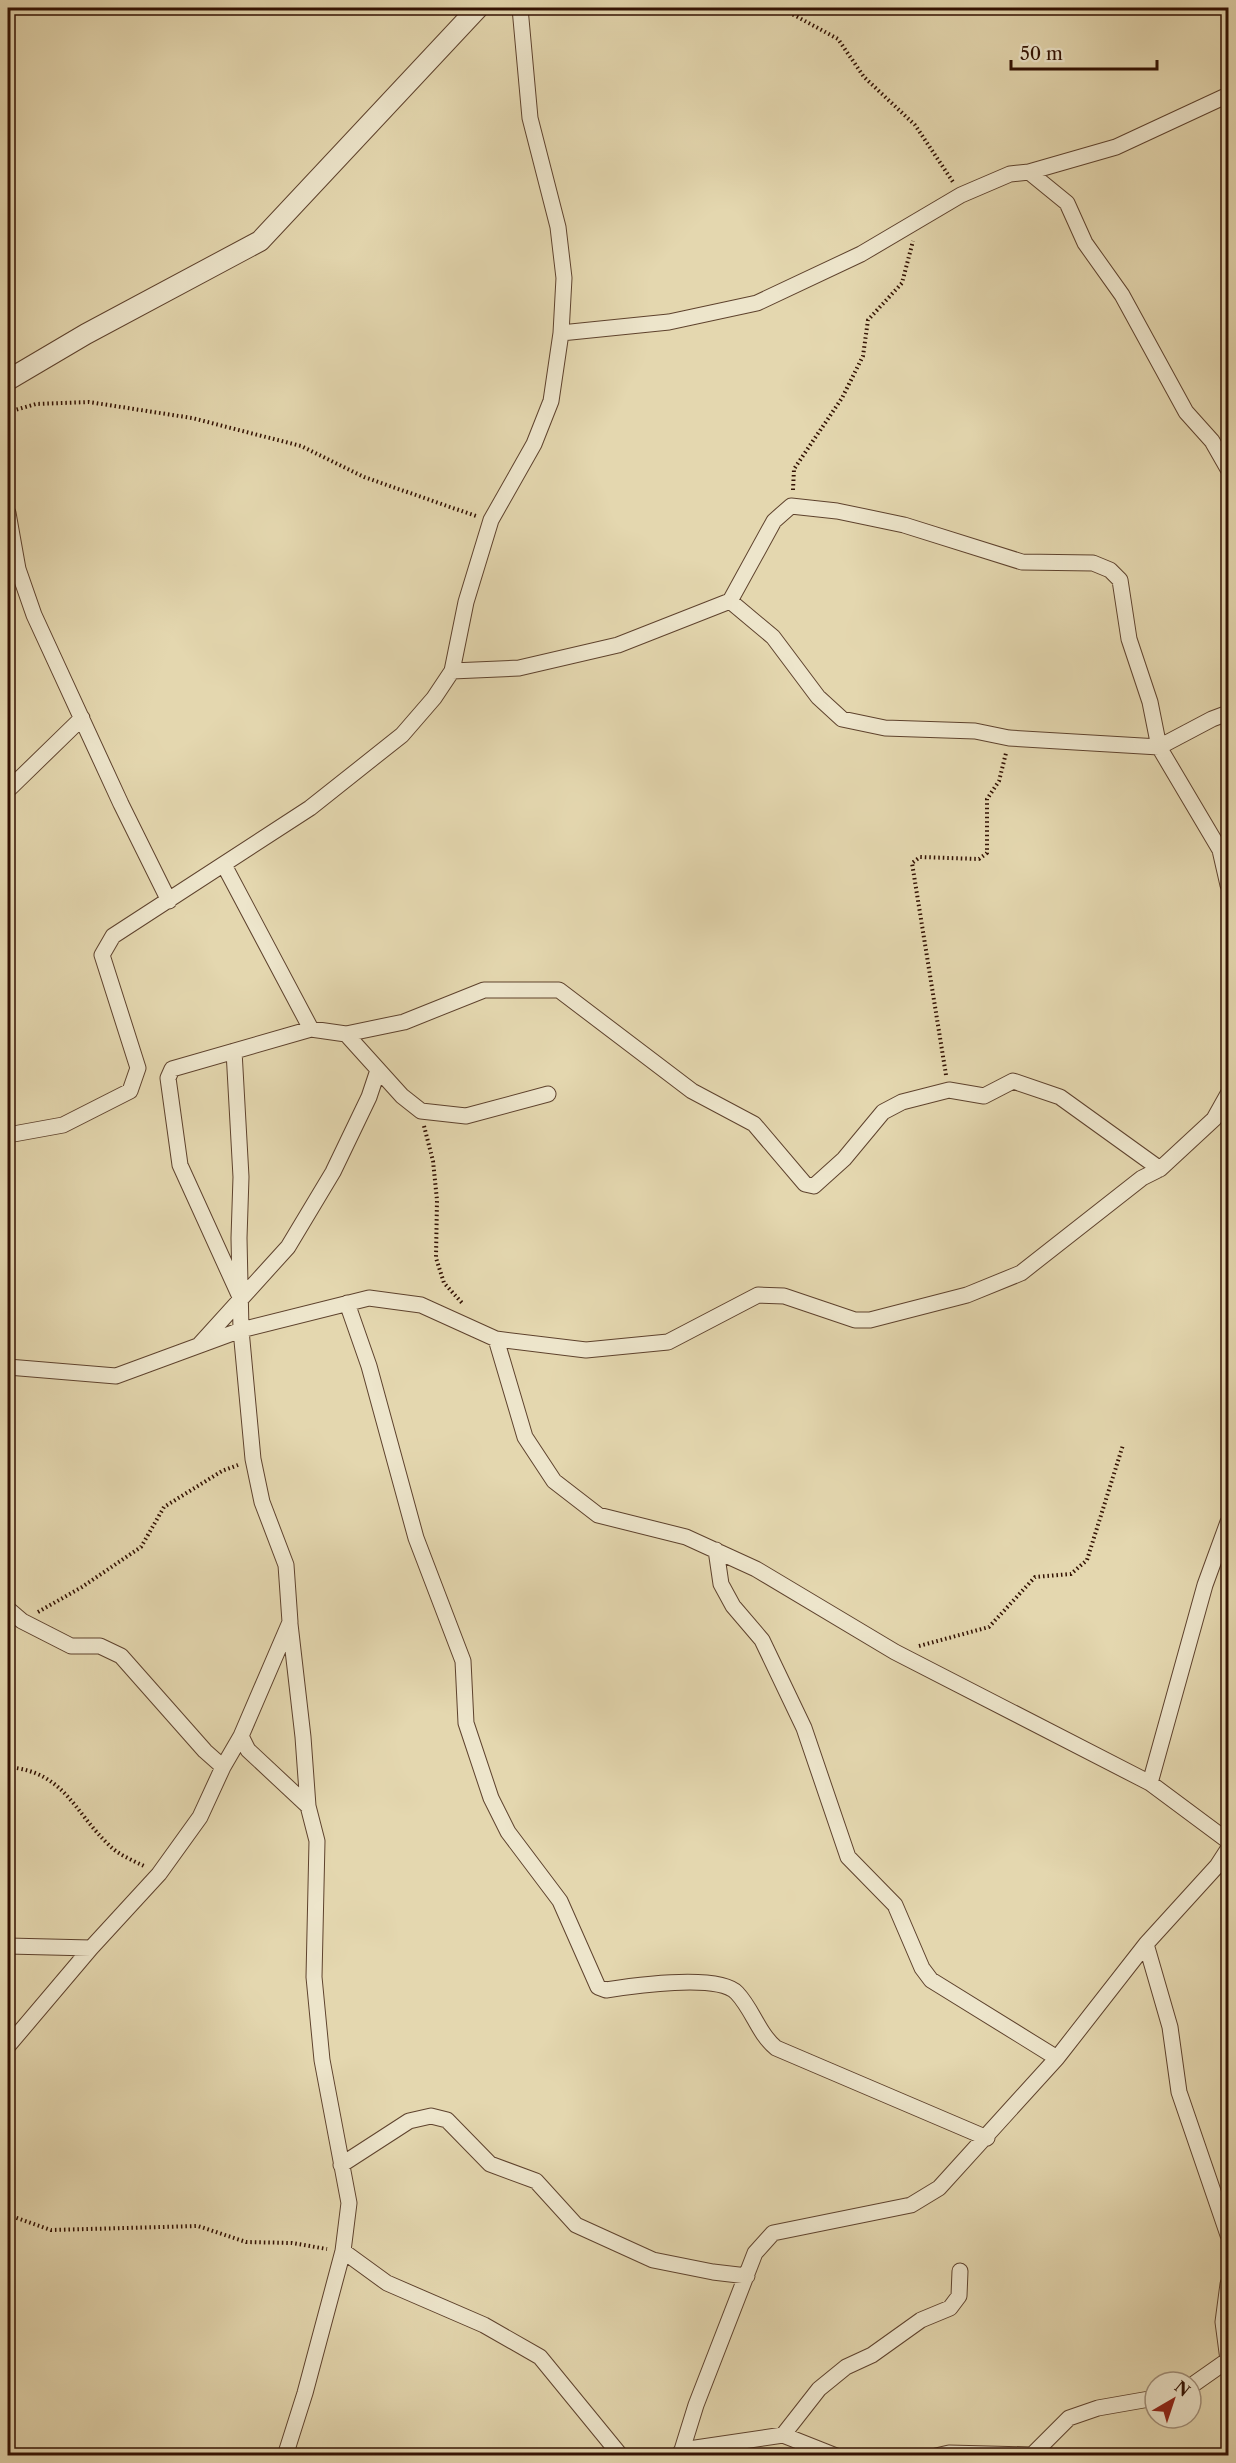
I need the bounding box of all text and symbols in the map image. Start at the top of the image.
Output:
scale bar [1011,33,1156,71]
text: 50 m [1020,43,1063,65]
north arrow [1143,2370,1203,2430]
text: N [1171,2376,1194,2401]

